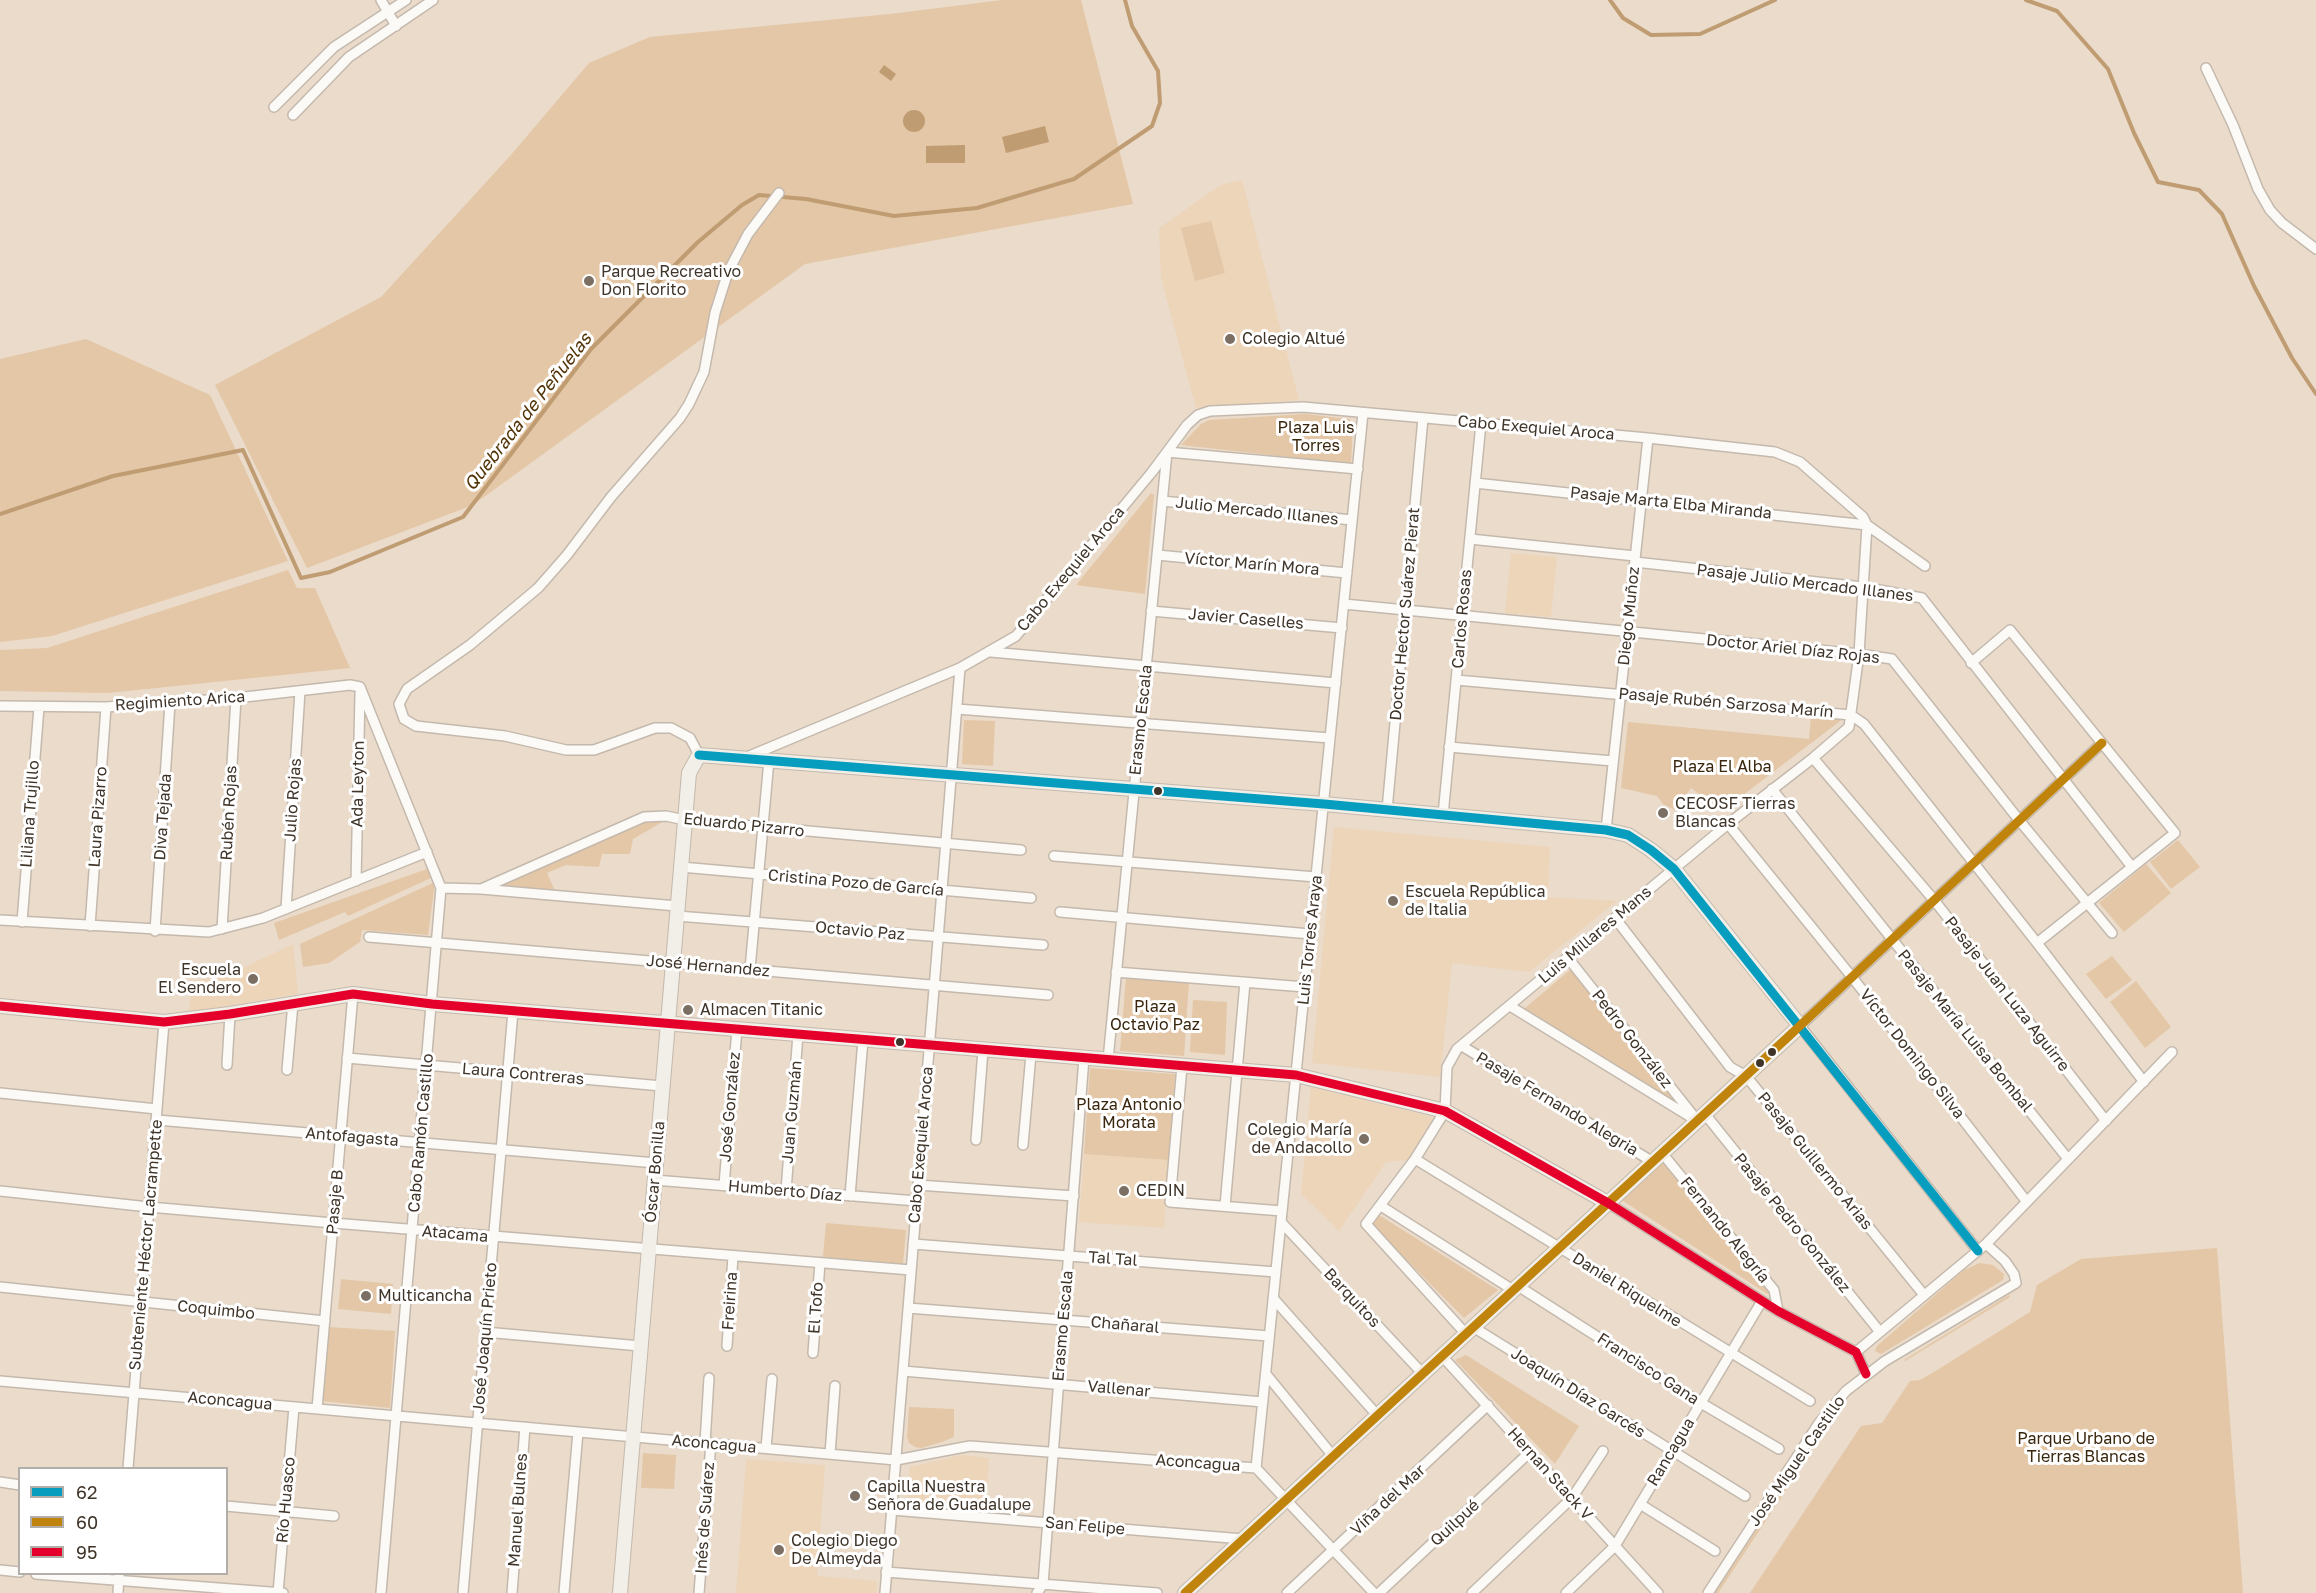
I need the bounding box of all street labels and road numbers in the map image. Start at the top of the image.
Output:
street label: Cabo Exequiel Aroca [1457,412,1615,444]
street label: Pasaje Marta Elba Miranda [1569,483,1773,523]
street label: Julio Mercado Illanes [1175,493,1339,529]
street label: Cabo Exequiel Aroca [1013,503,1129,635]
street label: Doctor Hector Suárez Pierat [1386,507,1424,721]
street label: Víctor Marín Mora [1184,549,1320,579]
street label: Pasaje Julio Mercado Illanes [1696,560,1914,606]
street label: Diego Muñoz [1614,566,1644,666]
street label: Carlos Rosas [1448,569,1476,669]
street label: Javier Caselles [1187,604,1305,634]
street label: Doctor Ariel Díaz Rojas [1705,630,1881,668]
street label: Erasmo Escala [1126,664,1156,776]
street label: Pasaje Rubén Sarzosa Marín [1618,684,1834,722]
street label: Regimiento Arica [114,687,246,715]
street label: Ada Leyton [348,741,368,827]
street label: Julio Rojas [281,758,305,842]
street label: Liliana Trujillo [17,760,43,868]
street label: Rubén Rojas [217,765,241,861]
street label: Laura Pizarro [85,766,111,868]
street label: Diva Tejada [150,773,176,861]
street label: Eduardo Pizarro [683,809,805,841]
street label: Cristina Pozo de García [767,866,945,900]
street label: Luis Torres Araya [1294,874,1326,1006]
street label: Luis Millares Mans [1535,882,1655,988]
street label: Pasaje Juan Luza Aguirre [1940,913,2074,1075]
street label: Octavio Paz [814,918,906,944]
street label: Pasaje María Luisa Bombal [1893,946,2037,1116]
street label: José Hernandez [645,951,771,981]
street label: Víctor Domingo Silva [1855,985,1969,1123]
street label: Pedro González [1588,986,1676,1092]
street label: Pasaje Fernando Alegria [1473,1048,1641,1160]
street label: José González [716,1051,744,1163]
street label: Cabo Ramón Castillo [404,1053,438,1213]
street label: Laura Contreras [461,1059,585,1089]
street label: Juan Guzmán [778,1060,806,1164]
street label: Cabo Exequiel Aroca [905,1066,937,1224]
street label: Pasaje Guillermo Arias [1753,1088,1877,1234]
street label: Subteniente Héctor Lacrampette [125,1119,167,1371]
street label: Óscar Bonilla [641,1120,669,1224]
street label: Antofagasta [305,1123,399,1151]
street label: Pasaje Pedro González [1730,1149,1854,1297]
street label: Pasaje B [323,1169,347,1235]
street label: Fernando Alegría [1676,1173,1774,1287]
street label: Humberto Díaz [727,1176,843,1206]
street label: Atacama [421,1222,489,1246]
street label: Tal Tal [1088,1248,1138,1270]
street label: Daniel Riquelme [1569,1249,1685,1331]
street label: José Joaquín Prieto [469,1262,501,1414]
street label: Barquitos [1320,1264,1384,1332]
street label: Erasmo Escala [1049,1270,1077,1382]
street label: Freirina [718,1271,742,1331]
street label: El Tofo [805,1281,827,1335]
street label: Coquimbo [176,1296,256,1324]
street label: Chañaral [1090,1312,1160,1338]
street label: Francisco Gana [1594,1329,1702,1409]
street label: Joaquín Díaz Garcés [1507,1344,1649,1442]
street label: Vallenar [1087,1377,1151,1401]
street label: Aconcagua [187,1388,273,1414]
street label: José Miguel Castillo [1745,1392,1849,1530]
street label: Rancagua [1643,1415,1699,1489]
street label: Hernan Stack V [1503,1424,1597,1524]
street label: Aconcagua [671,1431,757,1457]
street label: Aconcagua [1155,1450,1241,1476]
street label: Manuel Bulnes [504,1453,532,1567]
street label: Río Huasco [273,1456,299,1544]
street label: Inés de Suárez [692,1461,718,1575]
street label: Viña del Mar [1347,1461,1429,1539]
street label: Quilpué [1427,1496,1483,1550]
street label: San Felipe [1044,1513,1126,1539]

